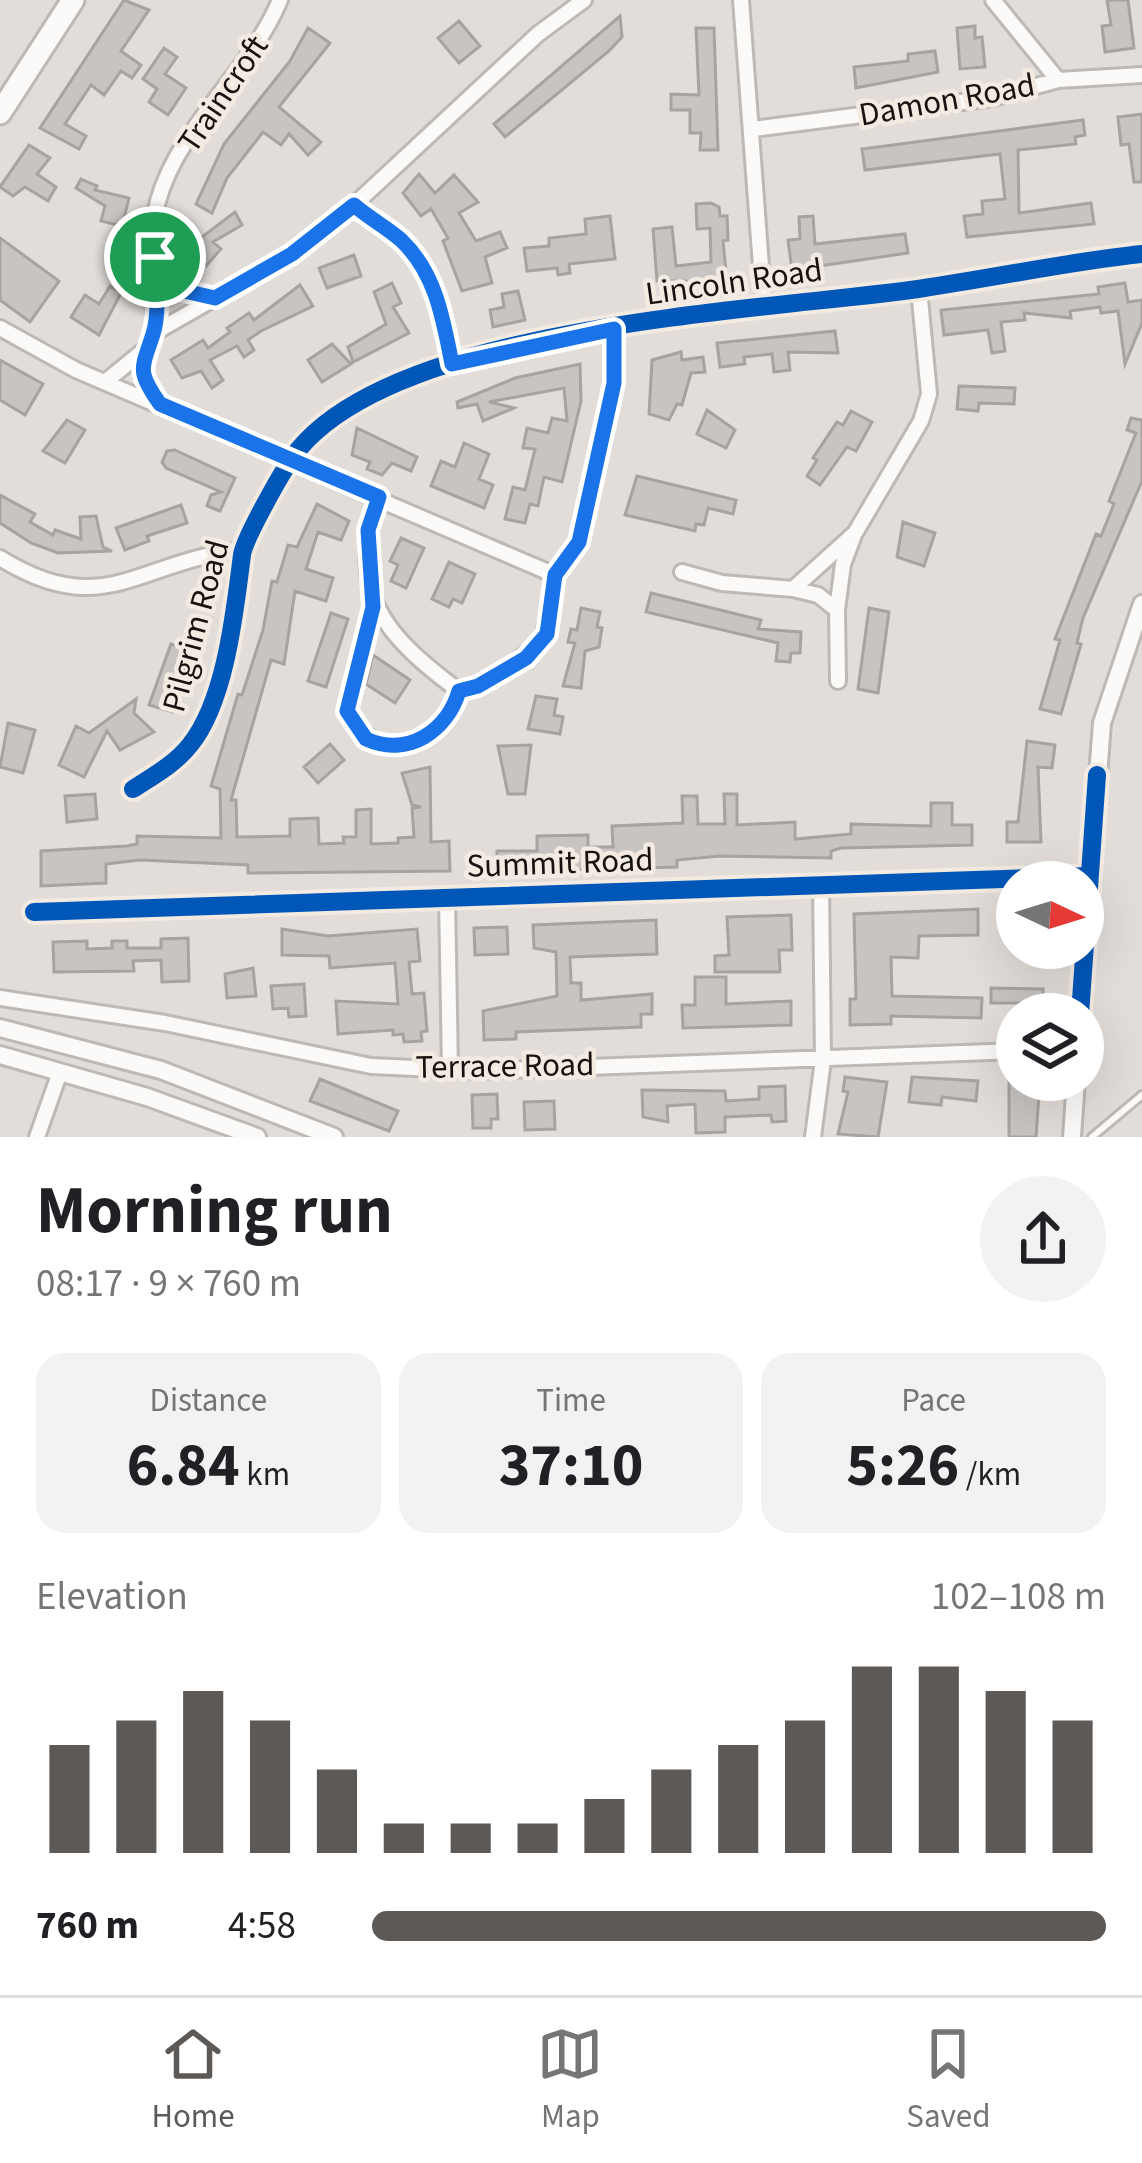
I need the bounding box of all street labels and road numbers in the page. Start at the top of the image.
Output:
street label: Traincroft [166,25,280,162]
street label: Damon Road [855,61,1039,139]
street label: Lincoln Road [642,246,826,318]
street label: Pilgrim Road [150,535,242,717]
street label: Summit Road [466,836,654,890]
street label: Terrace Road [415,1041,595,1091]

